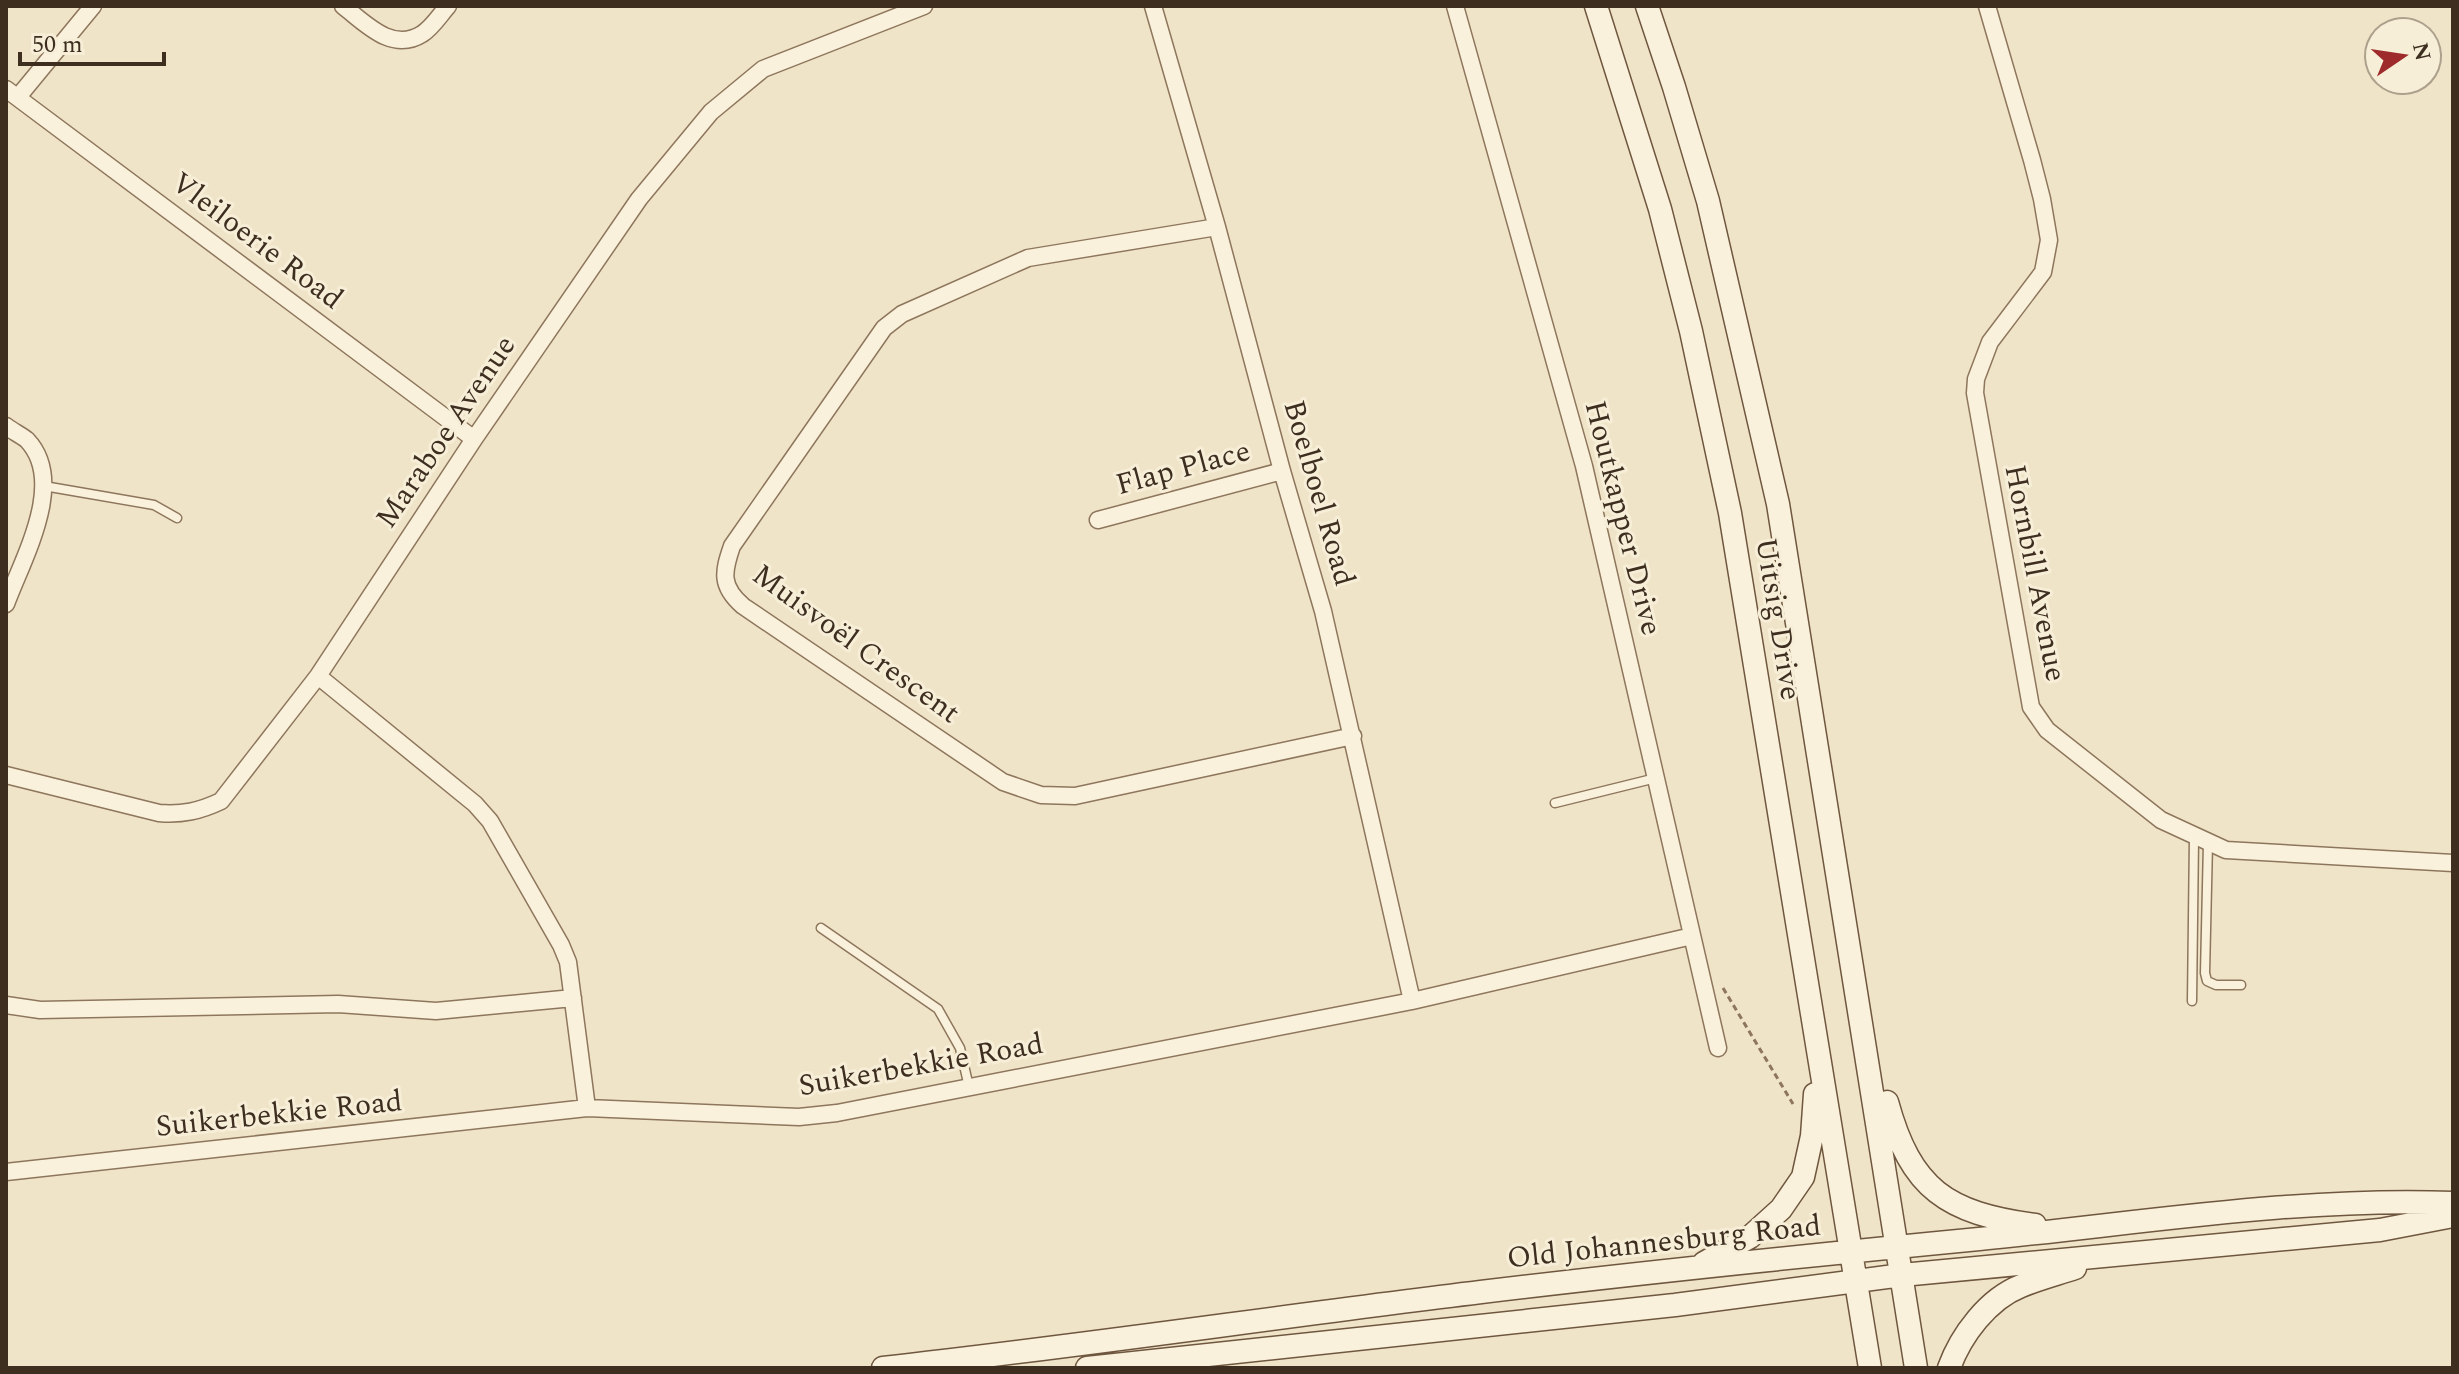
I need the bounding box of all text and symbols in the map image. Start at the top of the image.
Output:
scale bar [20,16,164,66]
north arrow [2363,16,2443,96]
text: 50 m [32,27,83,63]
text: N [2403,39,2439,64]
street label: Vleiloerie Road [161,161,353,321]
street label: Maraboe Avenue [364,326,528,538]
street label: Boelboel Road [1270,395,1368,591]
street label: Houtkapper Drive [1572,396,1674,640]
street label: Flap Place [1111,428,1255,508]
street label: Hornbill Avenue [1991,461,2079,685]
street label: Uitsig Drive [1742,535,1814,703]
street label: Muisvoël Crescent [742,553,970,735]
street label: Suikerbekkie Road [795,1021,1047,1109]
street label: Suikerbekkie Road [153,1078,405,1150]
street label: Old Johannesburg Road [1505,1203,1823,1281]

